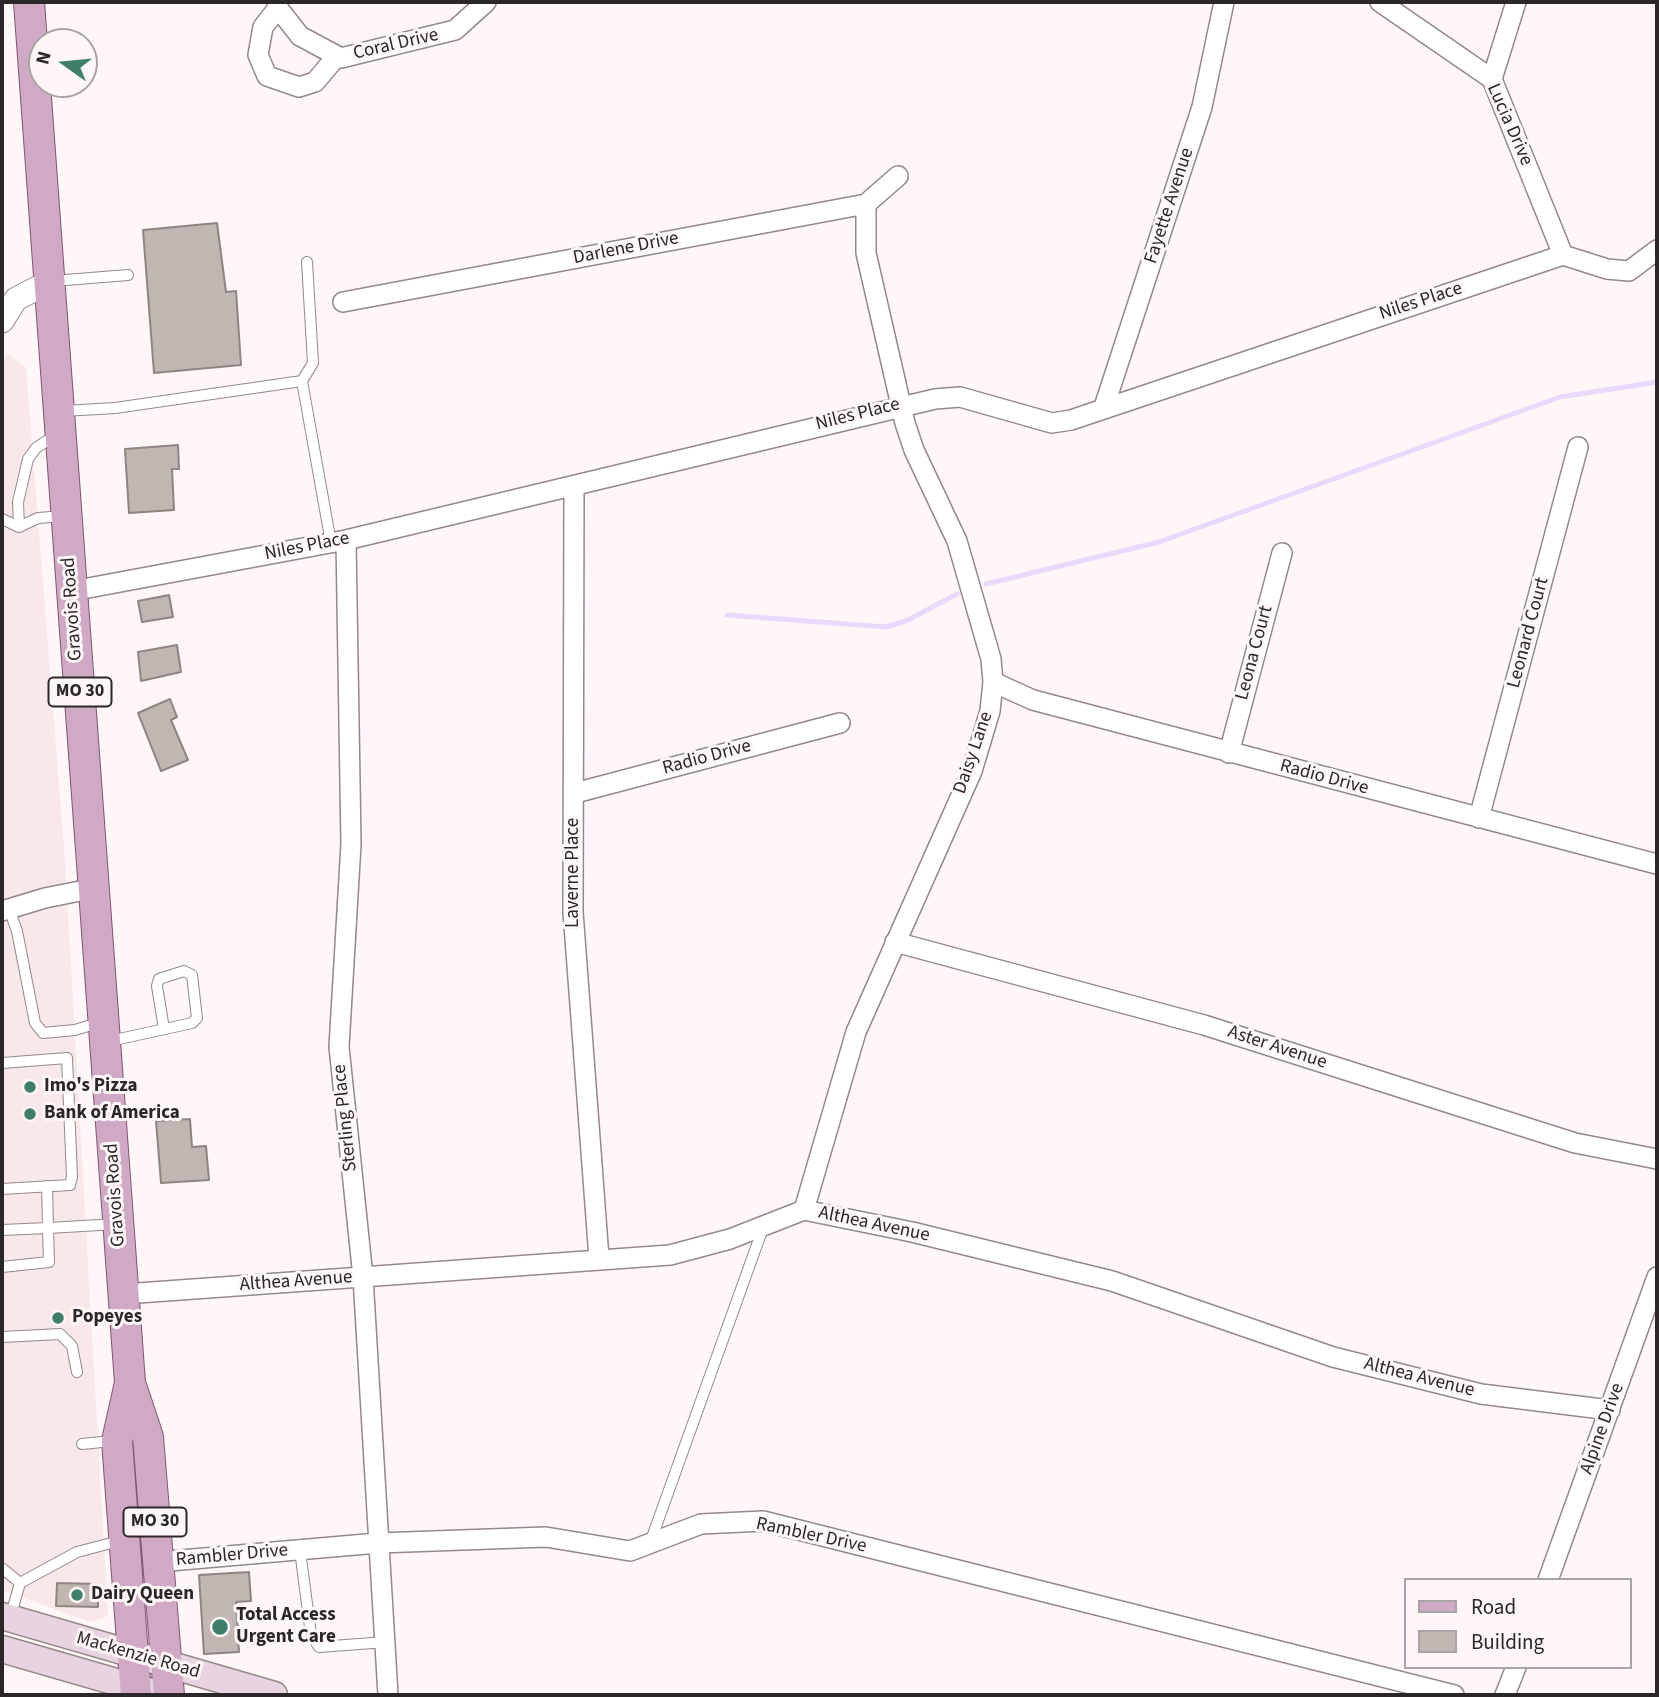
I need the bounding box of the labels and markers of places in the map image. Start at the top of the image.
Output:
place label: Imo's Pizza [44,1076,138,1098]
marker: Imo's Pizza [22,1079,38,1095]
place label: Bank of America [44,1103,180,1125]
marker: Bank of America [22,1106,38,1122]
place label: Popeyes [72,1307,142,1329]
marker: Popeyes [50,1310,66,1326]
place label: Dairy Queen [91,1584,194,1606]
marker: Dairy Queen [69,1587,85,1603]
place label: Total Access Urgent Care [236,1605,336,1649]
marker: Total Access Urgent Care [210,1617,230,1637]

